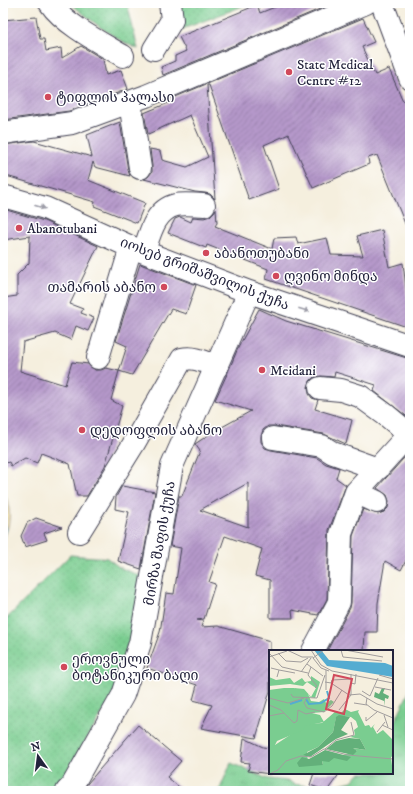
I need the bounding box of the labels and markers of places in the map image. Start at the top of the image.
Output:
place label: State Medical Centre #12 [297,56,374,90]
marker: State Medical Centre #12 [284,67,294,77]
place label: ტიფლის პალასი [56,89,175,107]
marker: ტიფლის პალასი [43,92,53,102]
place label: Abanotubani [27,220,98,238]
marker: Abanotubani [14,223,24,233]
place label: აბანოთუბანი [214,245,309,263]
marker: აბანოთუბანი [201,248,211,258]
place label: ღვინო მინდა [284,268,378,286]
marker: ღვინო მინდა [271,271,281,281]
place label: თამარის აბანო [48,279,156,297]
marker: თამარის აბანო [159,282,169,292]
place label: Meidani [270,362,316,380]
marker: Meidani [257,365,267,375]
place label: დედოფლის აბანო [90,422,222,440]
marker: დედოფლის აბანო [77,425,87,435]
place label: ეროვნული ბოტანიკური ბაღი [72,651,199,685]
marker: ეროვნული ბოტანიკური ბაღი [59,662,69,672]

